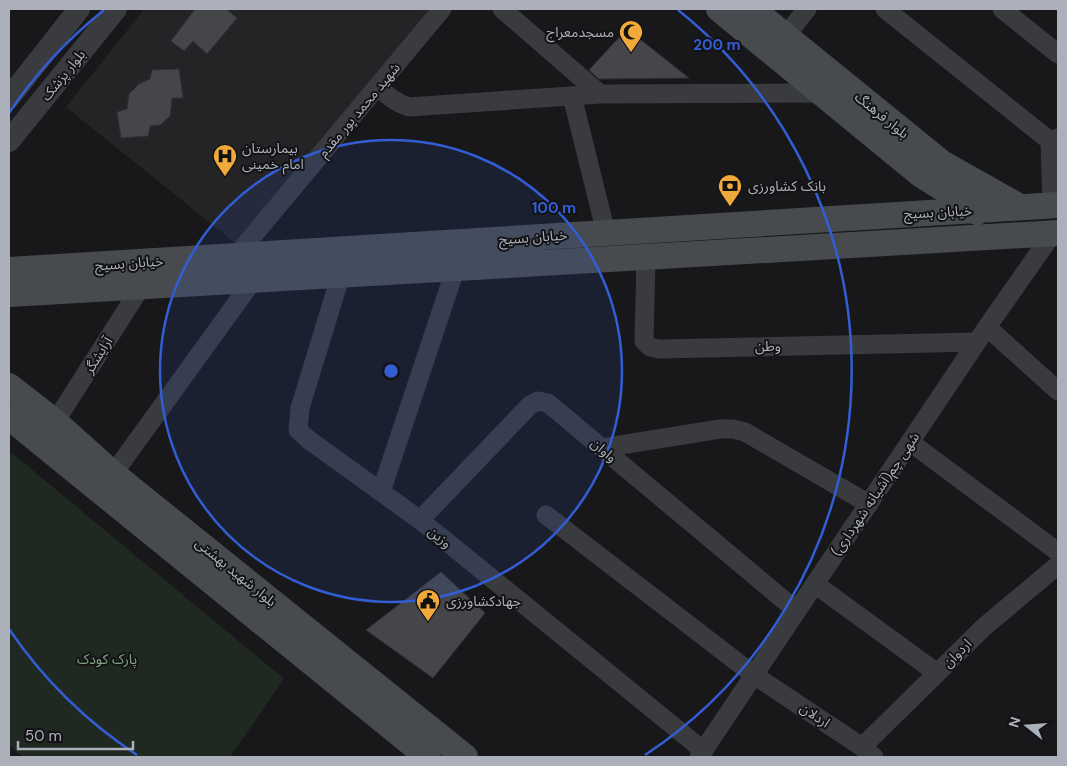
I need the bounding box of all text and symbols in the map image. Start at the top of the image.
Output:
mosque icon: مسجدمعراج [618,19,644,53]
place label: مسجدمعراج [546,23,614,43]
text: 200 m [693,35,741,55]
street label: بلوار پزشک [37,46,90,105]
street label: شهید محمد پور مقدم [314,59,405,162]
street label: بلوار فرهنگ [851,88,913,142]
place label: بیمارستان امام خمینی [242,139,304,175]
hospital icon: بیمارستان امام خمینی [212,143,238,177]
bank icon: بانک کشاورزی [717,173,743,207]
place label: بانک کشاورزی [748,177,826,195]
text: 100 m [532,198,576,218]
street label: خیابان بسیج [903,201,973,225]
street label: خیابان بسیج [498,226,568,250]
street label: خیابان بسیج [94,252,164,276]
street label: آرایشگر [79,332,117,378]
street label: وطن [755,337,781,355]
centre of rings [382,362,400,380]
street label: شهی چم(آشیانه شهرداری) [827,429,925,560]
street label: واوان [587,434,621,466]
street label: وزین [424,522,456,552]
street label: بلوار شهید بهشتی [192,534,281,610]
public building icon: جهادکشاورزی [415,588,441,622]
place label: جهادکشاورزی [446,592,521,610]
street label: اردوان [939,635,975,671]
park label: پارک کودک [77,650,137,669]
street label: اردلان [797,698,833,732]
north arrow [1002,701,1052,751]
text: N [1004,715,1025,730]
scale bar [18,718,132,750]
text: 50 m [25,726,62,746]

